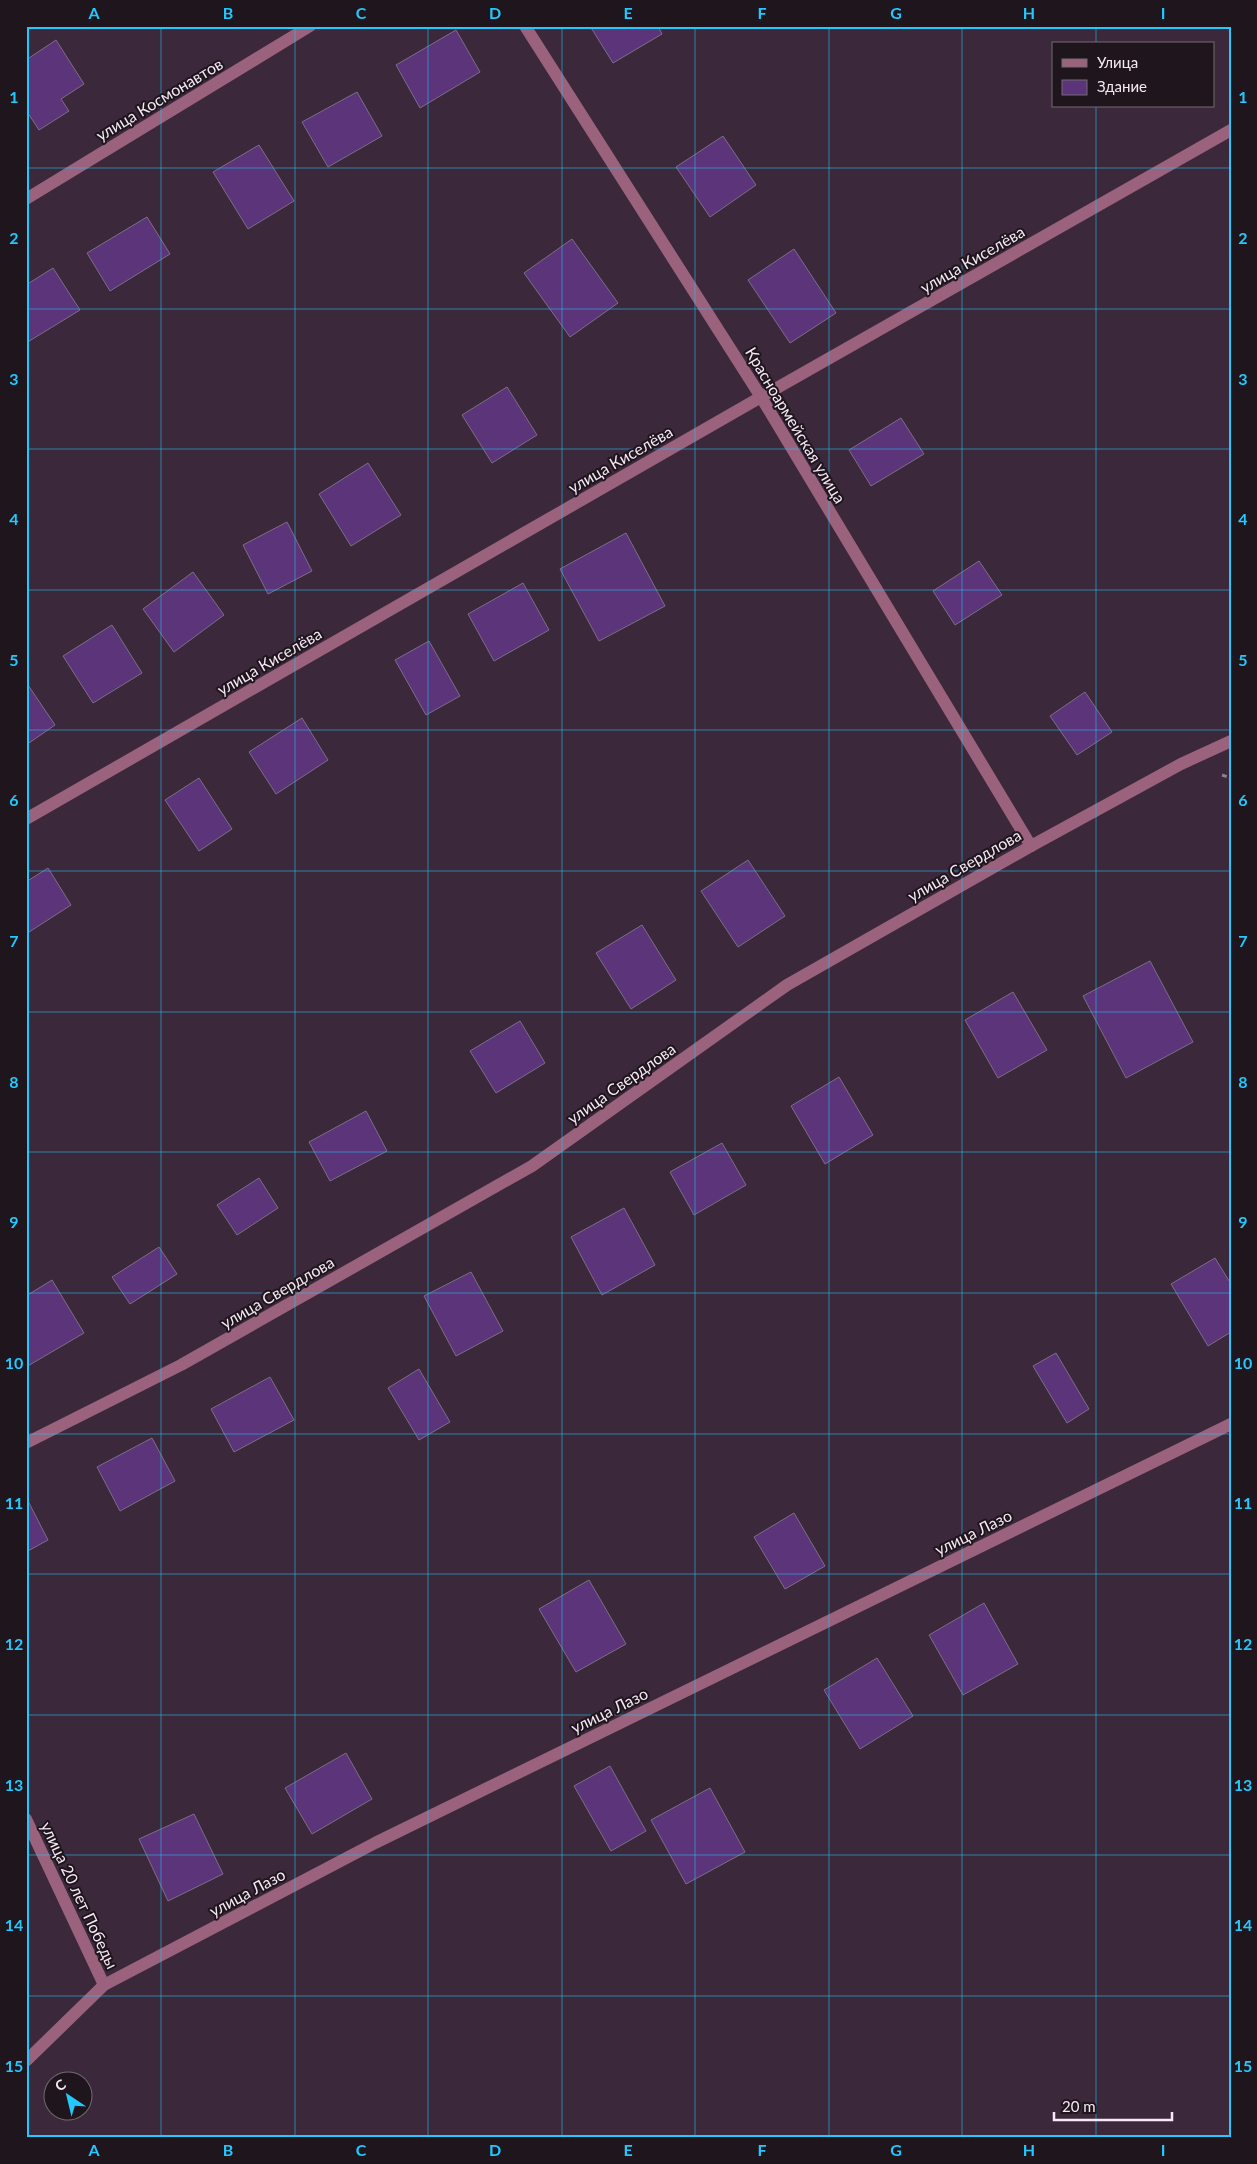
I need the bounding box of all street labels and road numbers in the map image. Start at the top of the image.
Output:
street label: улица Космонавтов [92,54,226,144]
street label: улица Киселёва [916,221,1028,297]
street label: Красноармейская улица [742,344,850,506]
street label: улица Киселёва [564,421,676,497]
street label: улица Киселёва [213,623,325,699]
street label: улица Свердлова [904,825,1024,905]
street label: улица Свердлова [563,1039,679,1127]
street label: улица Свердлова [217,1252,337,1332]
street label: улица Лазо [931,1505,1015,1559]
street label: улица Лазо [567,1683,651,1737]
street label: улица 20 лет Победы [38,1818,122,1972]
street label: улица Лазо [206,1864,288,1920]

